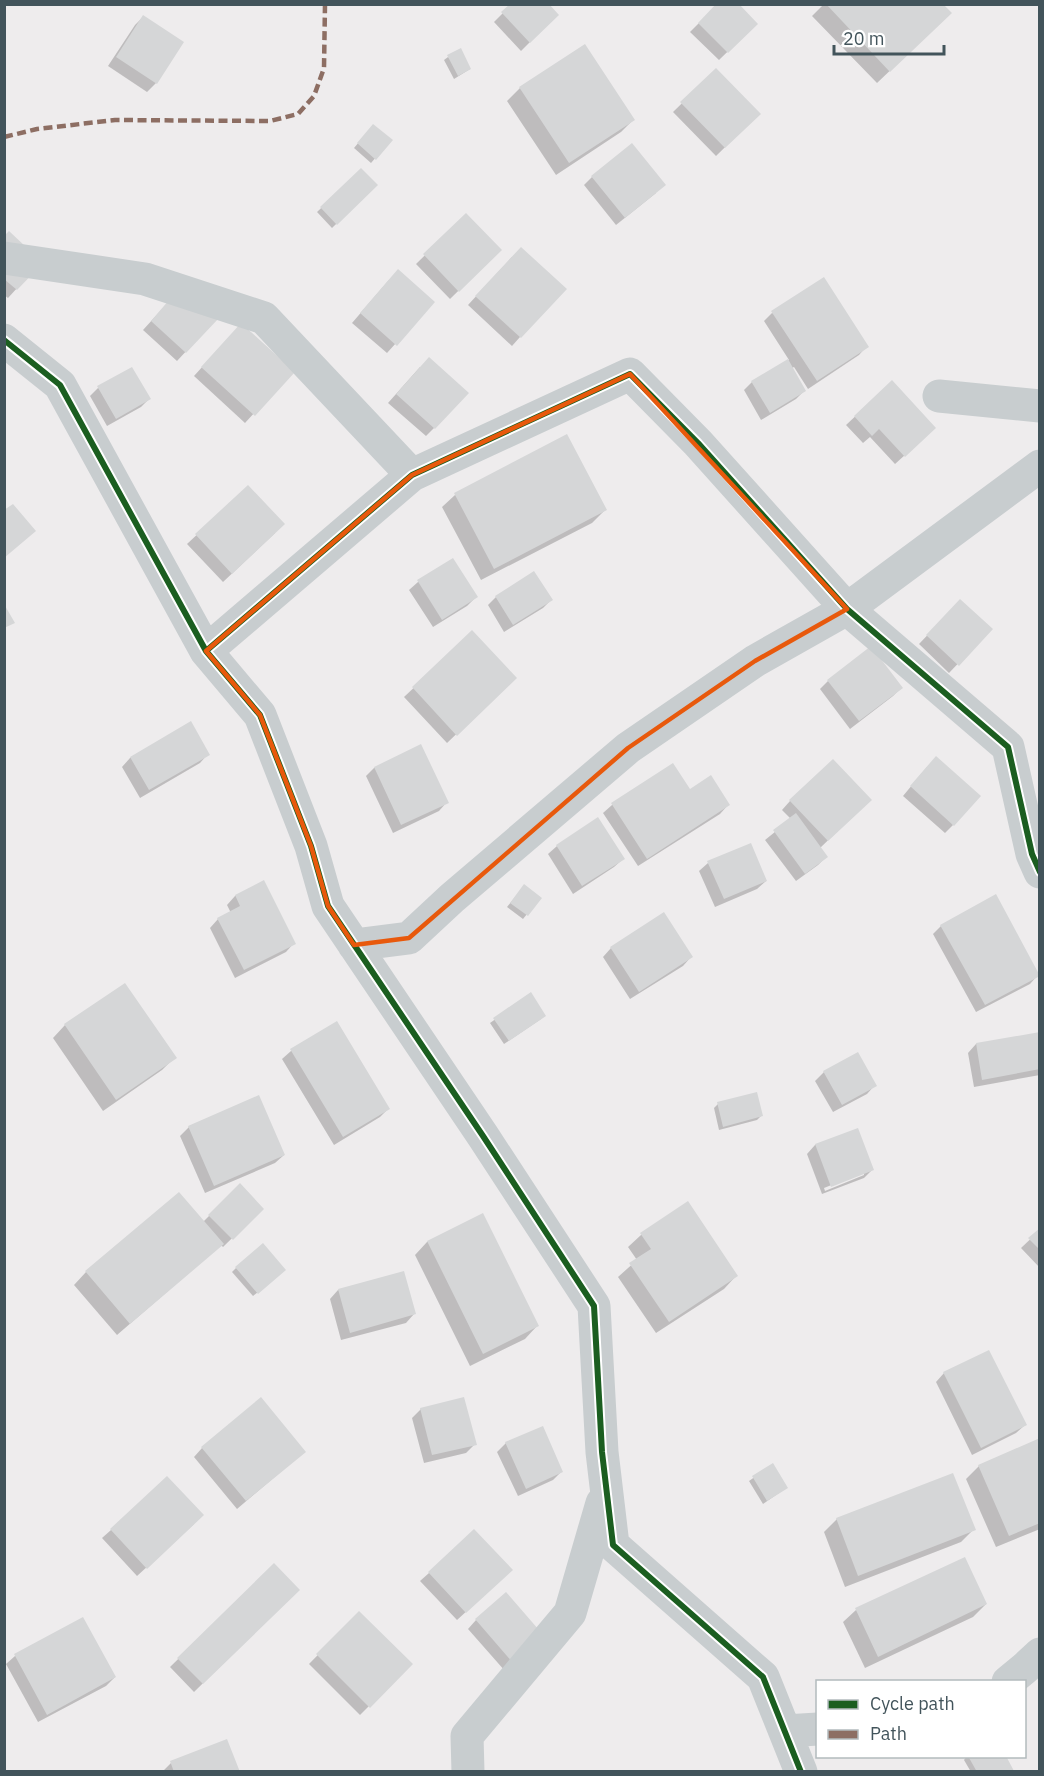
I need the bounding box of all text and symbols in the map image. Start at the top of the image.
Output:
scale bar [834,18,944,56]
text: 20 m [843,27,885,50]
legend [816,1680,1026,1758]
text: Cycle path [870,1692,955,1715]
text: Path [870,1722,907,1745]

